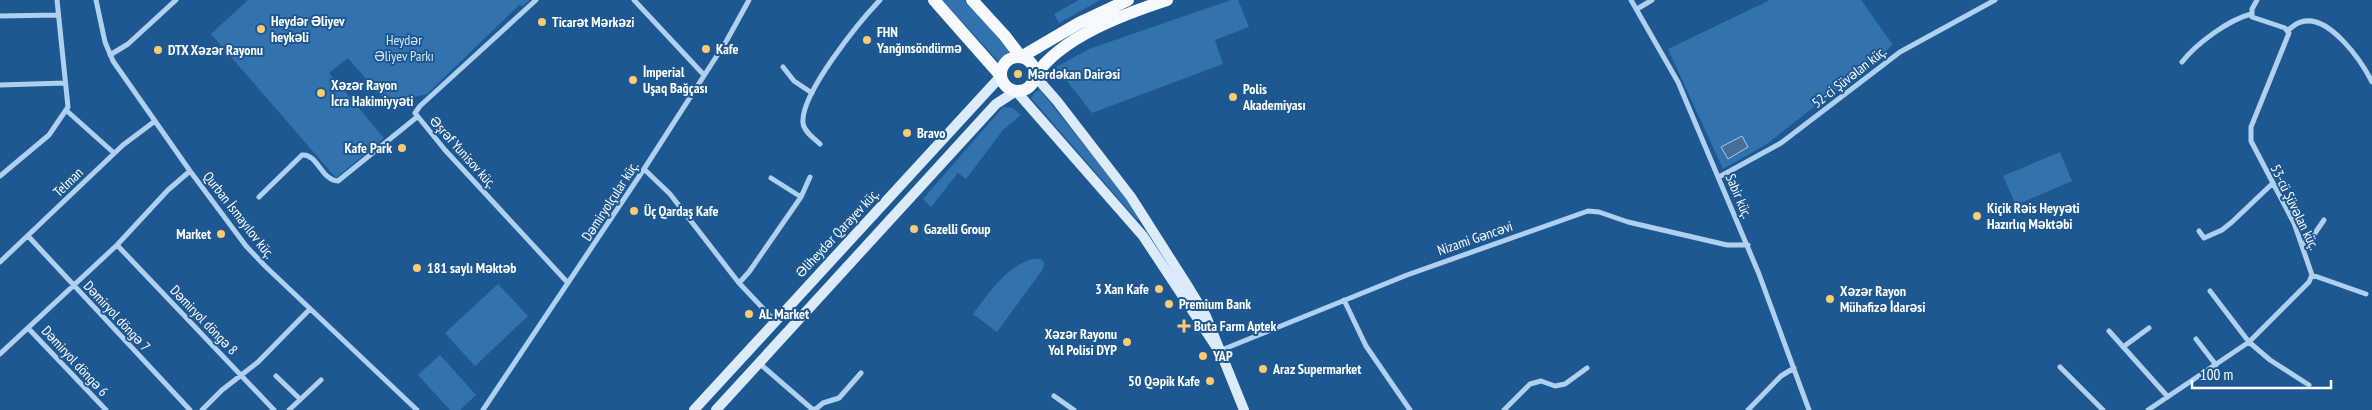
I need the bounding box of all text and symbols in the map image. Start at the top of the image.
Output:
place label: Heydər Əliyev heykəli [271,12,345,46]
place label: Ticarət Mərkəzi [552,13,635,31]
marker: Ticarət Mərkəzi [536,16,548,28]
marker: Heydər Əliyev heykəli [255,23,267,35]
place label: FHN Yanğınsöndürmə [876,23,962,57]
park label: Heydər Əliyev Parkı [374,31,434,65]
marker: FHN Yanğınsöndürmə [861,34,873,46]
place label: Kafe [716,40,739,58]
place label: DTX Xəzər Rayonu [168,41,263,59]
street label: 52-ci Şüvəlan küç. [1808,42,1890,112]
marker: Kafe [700,43,712,55]
marker: DTX Xəzər Rayonu [152,44,164,56]
place label: İmperial Uşaq Bağçası [643,63,708,97]
place label: Mərdəkan Dairəsi [1028,65,1120,83]
marker: Mərdəkan Dairəsi [1012,68,1024,80]
marker: İmperial Uşaq Bağçası [627,74,639,86]
place label: Xəzər Rayon İcra Hakimiyyəti [331,76,413,110]
place label: Polis Akademiyası [1242,80,1306,114]
marker: Xəzər Rayon İcra Hakimiyyəti [315,87,327,99]
marker: Polis Akademiyası [1227,91,1239,103]
street label: Əşrəf Yunisov küç. [426,112,500,192]
place label: Bravo [917,124,945,142]
marker: Bravo [901,127,913,139]
place label: Kafe Park [345,139,392,157]
marker: Kafe Park [396,142,408,154]
street label: Dəmiryolçular küç. [578,158,642,244]
street label: 53-cü Şüvəlan küç. [2267,161,2323,253]
street label: Telman [49,163,87,201]
street label: Qurban İsmayılov küç. [199,168,279,262]
street label: Sabir küç. [1722,171,1756,221]
street label: Əliheydər Qarayev küç. [791,185,883,281]
place label: Kiçik Rəis Heyyəti Hazırlıq Məktəbi [1987,199,2080,233]
place label: Üç Qardaş Kafe [644,202,719,220]
marker: Üç Qardaş Kafe [628,205,640,217]
marker: Kiçik Rəis Heyyəti Hazırlıq Məktəbi [1971,210,1983,222]
street label: Nizami Gəncəvi [1435,217,1515,259]
place label: Gazelli Group [924,220,991,238]
marker: Gazelli Group [908,223,920,235]
place label: Market [176,225,211,243]
marker: Market [215,228,227,240]
place label: 181 saylı Məktəb [427,259,517,277]
marker: 181 saylı Məktəb [411,262,423,274]
street label: Dəmiryol döngə 7 [80,277,154,355]
place label: 3 Xan Kafe [1095,280,1149,298]
street label: Dəmiryol döngə 8 [166,281,242,359]
place label: Xəzər Rayon Mühafizə İdarəsi [1840,282,1925,316]
marker: 3 Xan Kafe [1153,283,1165,295]
marker: Xəzər Rayon Mühafizə İdarəsi [1824,293,1836,305]
place label: Premium Bank [1179,295,1251,313]
marker: Premium Bank [1163,298,1175,310]
place label: AL Market [758,305,809,323]
marker: AL Market [743,308,755,320]
place label: Buta Farm Aptek [1194,317,1277,335]
marker: Buta Farm Aptek [1178,320,1190,332]
street label: Dəmiryol döngə 6 [38,322,112,400]
place label: Xəzər Rayonu Yol Polisi DYP [1045,325,1117,359]
marker: Xəzər Rayonu Yol Polisi DYP [1121,336,1133,348]
place label: YAP [1212,347,1233,365]
marker: YAP [1197,350,1209,362]
scale bar [2192,358,2331,390]
place label: Araz Supermarket [1272,360,1361,378]
marker: Araz Supermarket [1257,363,1269,375]
text: 100 m [2200,365,2233,384]
place label: 50 Qəpik Kafe [1128,372,1200,390]
marker: 50 Qəpik Kafe [1204,375,1216,387]

